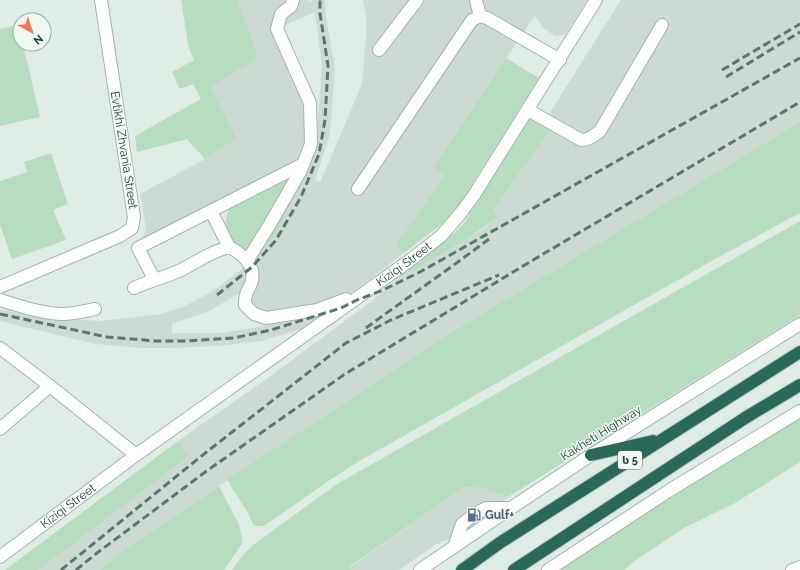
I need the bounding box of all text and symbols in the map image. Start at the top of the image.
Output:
north arrow [12,12,52,52]
text: N [31,32,46,47]
street label: Evtikhi Zhvania Street [108,90,140,210]
street label: Kiziqi Street [374,239,434,289]
street label: Kakheti Highway [558,402,644,463]
road number: ს 5 [618,451,642,469]
street label: Kiziqi Street [38,481,98,531]
fuel station icon: Gulf+ [466,507,482,523]
place label: Gulf+ [485,508,514,522]

